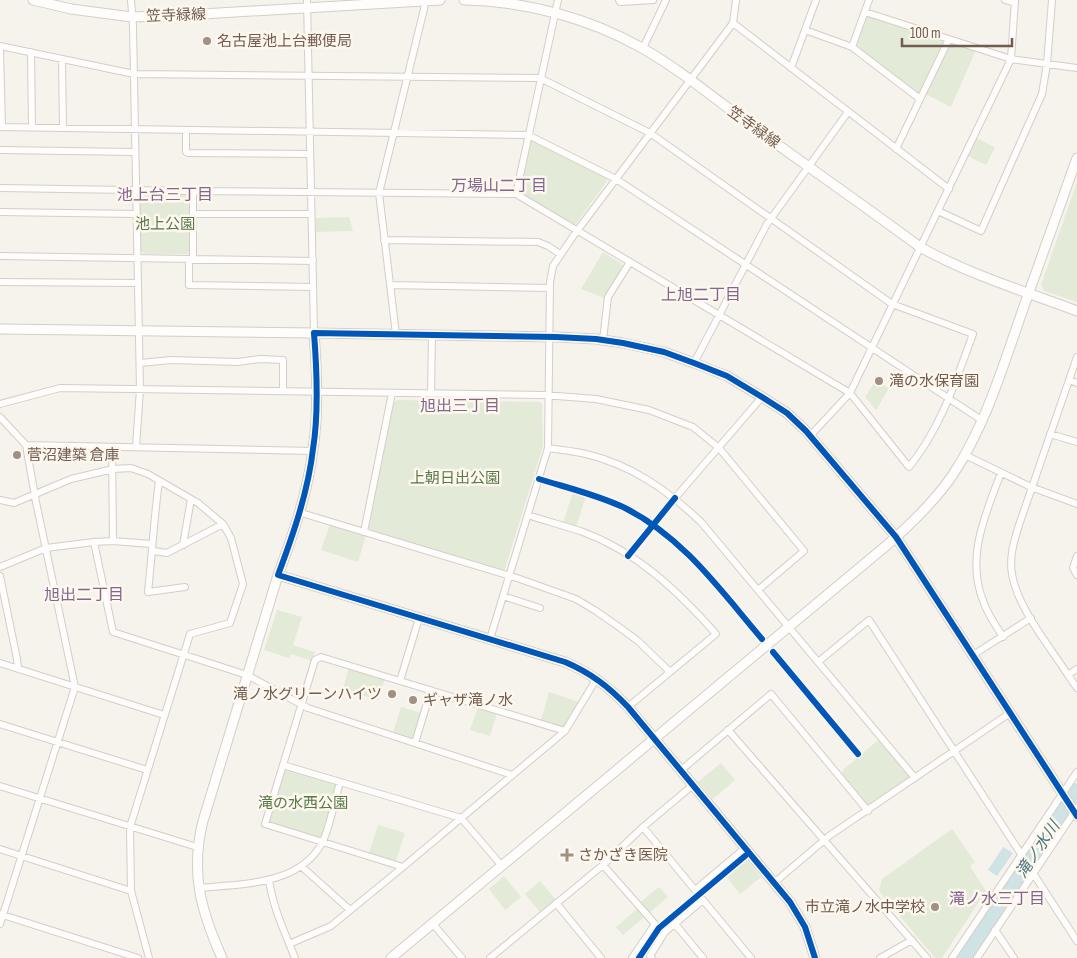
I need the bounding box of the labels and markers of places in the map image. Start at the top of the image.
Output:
place label: 名古屋池上台郵便局 [217,32,352,51]
marker: 名古屋池上台郵便局 [201,35,213,47]
place label: 滝の水保育園 [889,372,979,391]
marker: 滝の水保育園 [873,375,885,387]
place label: 菅沼建築 倉庫 [27,446,119,465]
marker: 菅沼建築 倉庫 [11,449,23,461]
place label: 滝ノ水グリーンハイツ [233,685,382,704]
marker: 滝ノ水グリーンハイツ [386,688,398,700]
place label: ギャザ滝ノ水 [423,691,513,710]
marker: ギャザ滝ノ水 [407,694,419,706]
place label: さかざき医院 [578,846,668,865]
marker: さかざき医院 [560,848,574,862]
place label: 市立滝ノ水中学校 [805,898,925,917]
marker: 市立滝ノ水中学校 [929,901,941,913]

